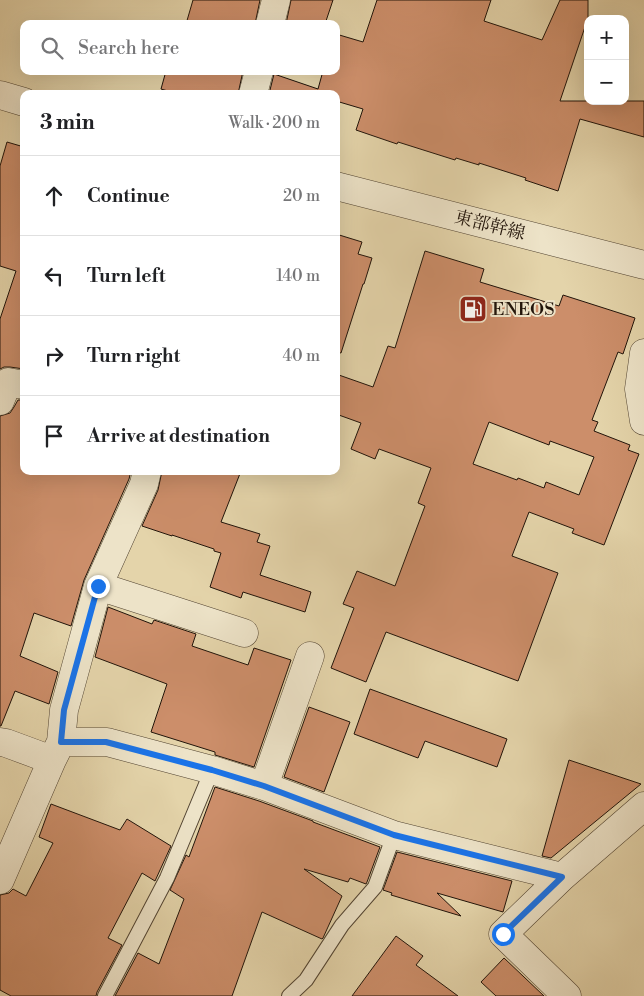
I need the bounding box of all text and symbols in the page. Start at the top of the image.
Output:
map controls [584,15,629,105]
button: + [584,15,629,60]
search box [20,20,340,75]
icon: search [38,34,66,62]
text: Search here [78,36,179,60]
button: − [584,60,629,105]
text: 3 min [40,110,95,136]
text: Walk · 200 m [228,113,320,133]
icon: ahead [40,182,68,210]
text: Continue [87,184,170,208]
text: 20 m [283,186,320,206]
street label: 東部幹線 [452,206,528,245]
icon: left [40,262,68,290]
text: Turn left [87,264,166,288]
text: 140 m [276,266,320,286]
fuel station icon: ENEOS [458,294,488,324]
place label: ENEOS [492,298,555,321]
icon: right [40,342,68,370]
text: Turn right [87,344,180,368]
text: 40 m [283,346,320,366]
icon: arrive [40,422,68,450]
text: Arrive at destination [87,424,270,448]
route end [87,575,110,598]
route start [492,923,515,946]

